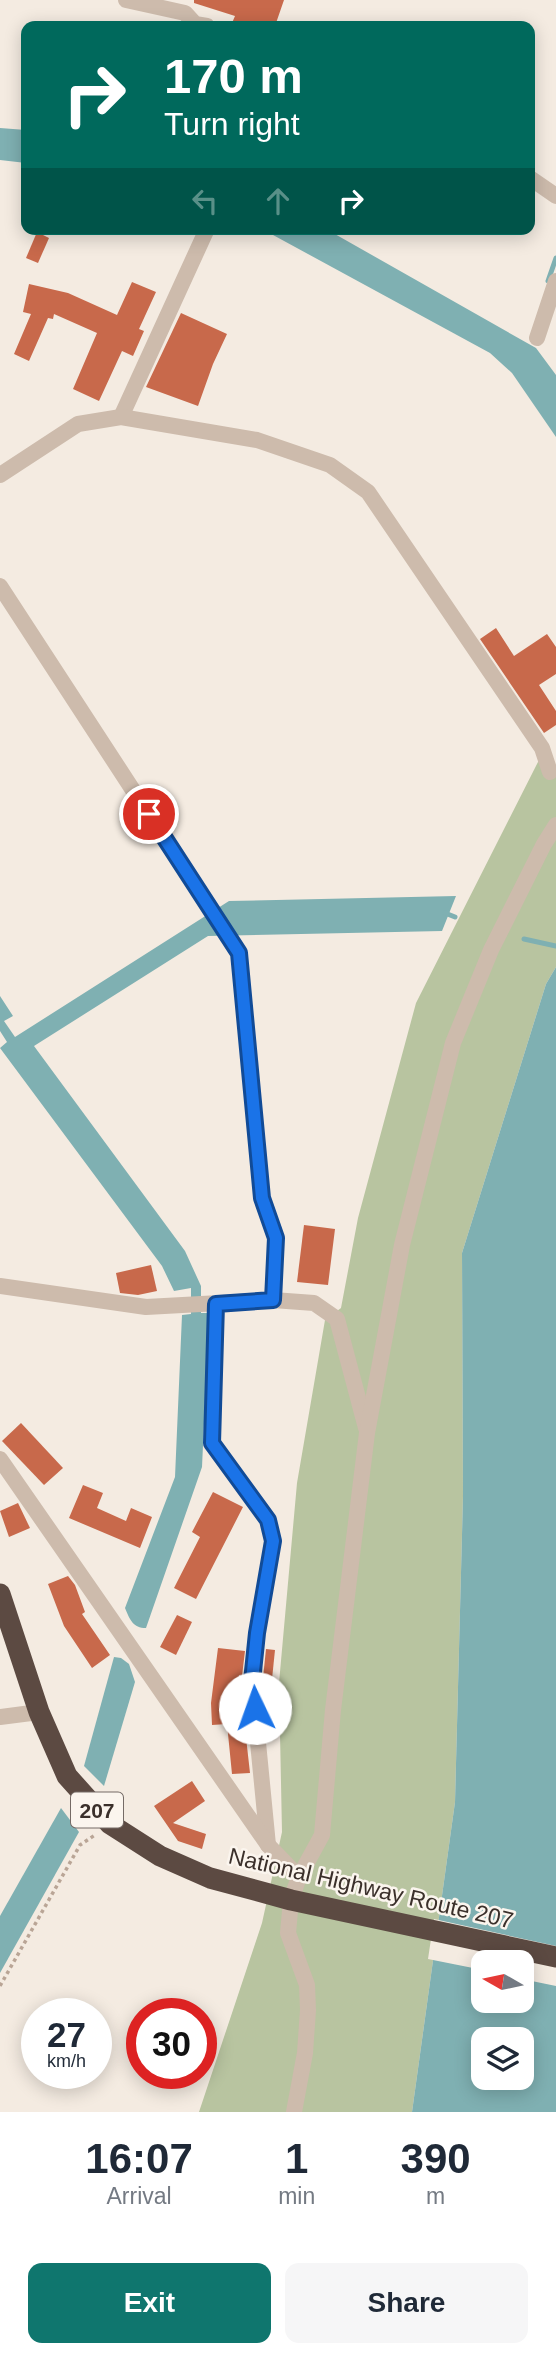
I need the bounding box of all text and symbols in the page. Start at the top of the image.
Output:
icon: right [49,49,140,140]
text: 170 m [164,49,303,103]
text: Turn right [164,106,300,142]
icon: left [186,182,224,220]
icon: ahead [259,182,297,220]
icon: right [332,182,370,220]
pin [119,784,179,844]
icon: arrive [130,795,168,833]
position arrow [218,1671,292,1745]
road number: 207 [71,1792,123,1828]
street label: National Highway Route 207 [226,1843,516,1933]
north arrow [471,1950,534,2012]
map controls [471,1950,534,2090]
speed limit sign: 30 [126,1998,217,2089]
text: 27 [47,2015,86,2054]
button: layers [471,2027,534,2090]
text: km/h [47,2051,86,2071]
text: 16:07 [85,2135,193,2182]
text: 1 [285,2135,308,2182]
text: 390 [401,2135,471,2182]
text: Arrival [106,2183,172,2209]
text: min [278,2183,315,2209]
text: m [426,2183,445,2209]
button: Exit [28,2263,271,2343]
button: Share [285,2263,528,2343]

